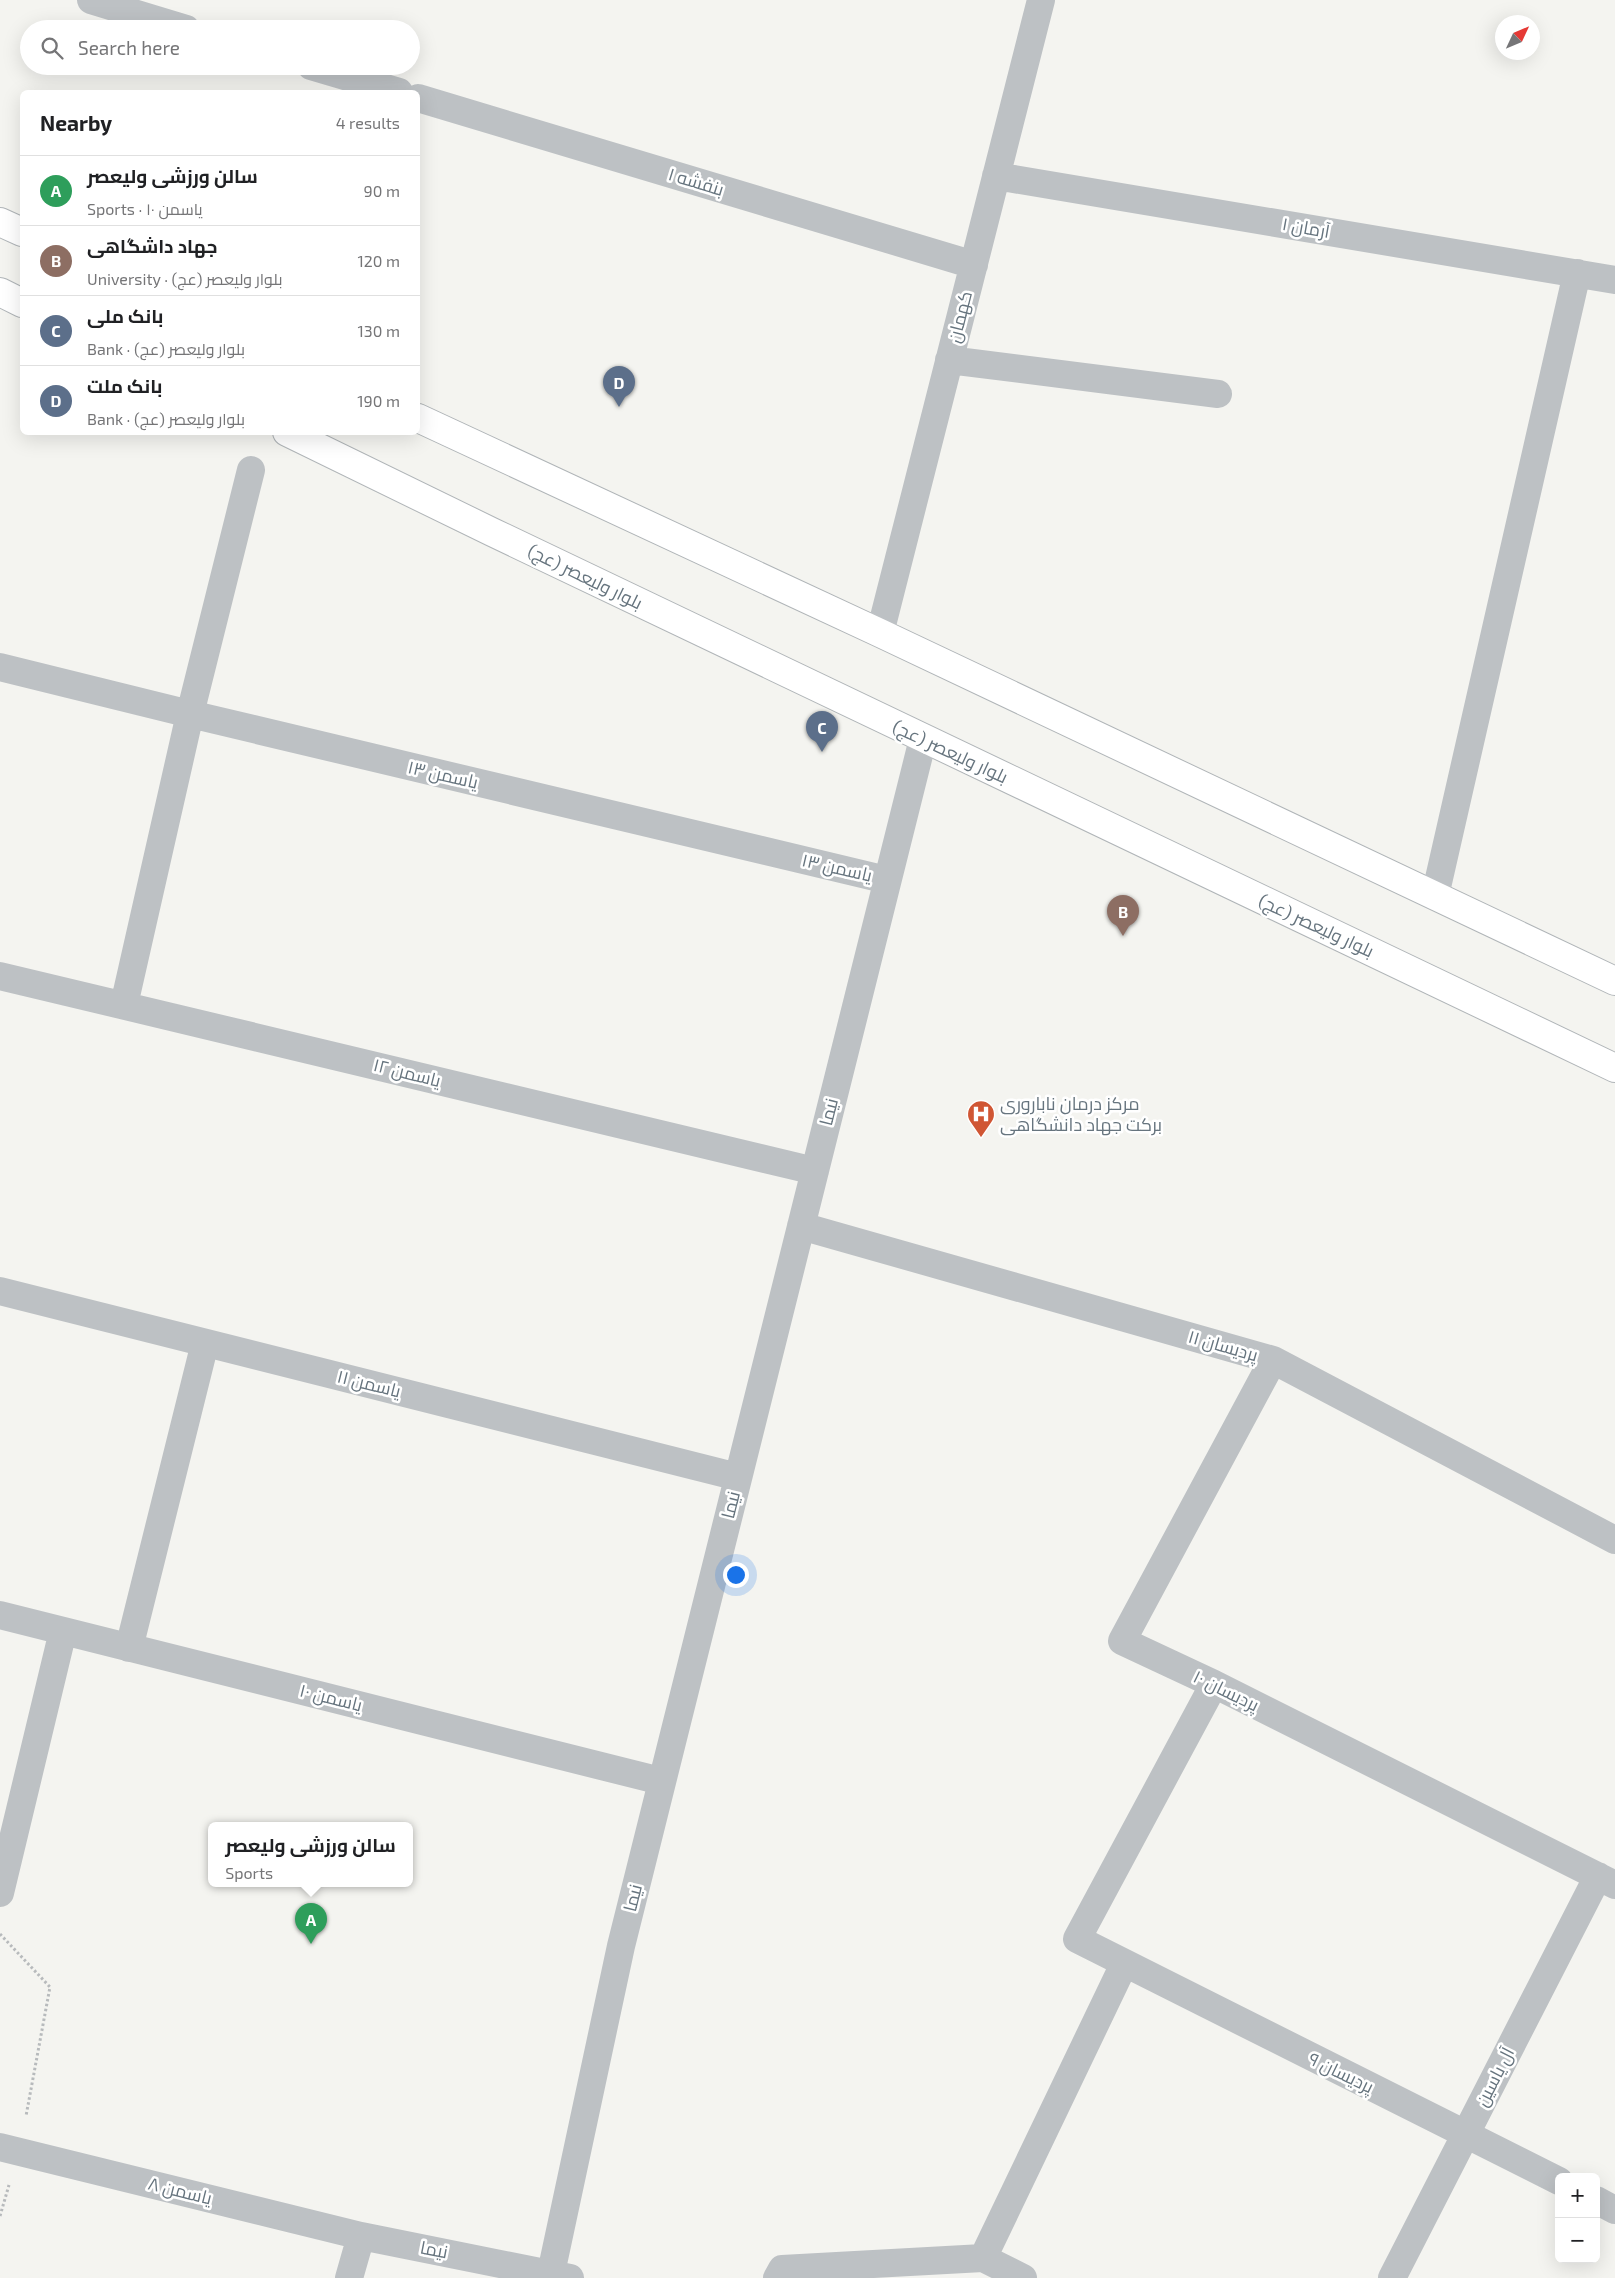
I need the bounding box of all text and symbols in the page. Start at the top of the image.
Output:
north arrow [1495,15,1540,60]
search box [20,20,420,75]
icon: search [38,34,66,62]
text: Search here [78,36,180,59]
text: Nearby [40,110,112,135]
text: 4 results [336,113,400,132]
street label: بنفشه ۱ [666,162,727,200]
text: سالن ورزشی ولیعصر [87,164,258,187]
text: A [51,181,61,200]
text: 90 m [364,181,400,200]
text: Sports · یاسمن ۱۰ [87,199,203,218]
street label: آرمان ۱ [1280,212,1332,243]
text: جهاد داشگاهی [87,234,218,257]
text: B [51,251,61,270]
text: 120 m [357,251,400,270]
text: University · بلوار ولیعصر (عج) [87,269,283,288]
street label: کهمان [942,289,977,345]
text: بانک ملی [87,304,164,327]
text: C [51,321,61,340]
text: 130 m [358,321,400,340]
text: Bank · بلوار ولیعصر (عج) [87,339,245,358]
pin: D [603,366,635,407]
text: بانک ملت [87,374,163,397]
text: D [51,391,61,410]
text: 190 m [357,391,400,410]
text: Bank · بلوار ولیعصر (عج) [87,409,245,428]
street label: بلوار ولیعصر (عج) [524,539,646,615]
pin: C [806,711,838,752]
street label: بلوار ولیعصر (عج) [888,715,1012,789]
street label: یاسمن ۱۳ [406,755,481,794]
street label: یاسمن ۱۳ [800,848,875,887]
street label: بلوار ولیعصر (عج) [1254,889,1378,963]
pin: B [1107,895,1139,936]
street label: یاسمن ۱۲ [371,1053,443,1092]
place label: مرکز درمان ناباروری برکت جهاد دانشگاهی [1000,1092,1162,1136]
street label: نیما [814,1096,842,1128]
hospital icon: مرکز درمان ناباروری برکت جهاد دانشگاهی [966,1099,996,1138]
street label: پردیسان ۱۱ [1185,1325,1261,1367]
street label: یاسمن ۱۱ [335,1365,404,1403]
street label: نیما [716,1489,744,1521]
your location [723,1562,749,1588]
street label: پردیسان ۱۰ [1189,1665,1263,1717]
street label: یاسمن ۱۰ [297,1679,365,1716]
popup [208,1822,413,1887]
text: سالن ورزشی ولیعصر [225,1833,396,1856]
text: Sports [225,1863,273,1882]
street label: نیما [618,1882,646,1914]
pin: A [295,1903,327,1944]
street label: آل یاسین [1470,2043,1519,2110]
street label: پردیسان ۹ [1304,2047,1378,2099]
street label: یاسمن ۸ [146,2171,215,2210]
map controls [1555,2173,1600,2263]
button: + [1555,2173,1600,2218]
button: − [1555,2218,1600,2263]
street label: نیما [419,2236,450,2262]

